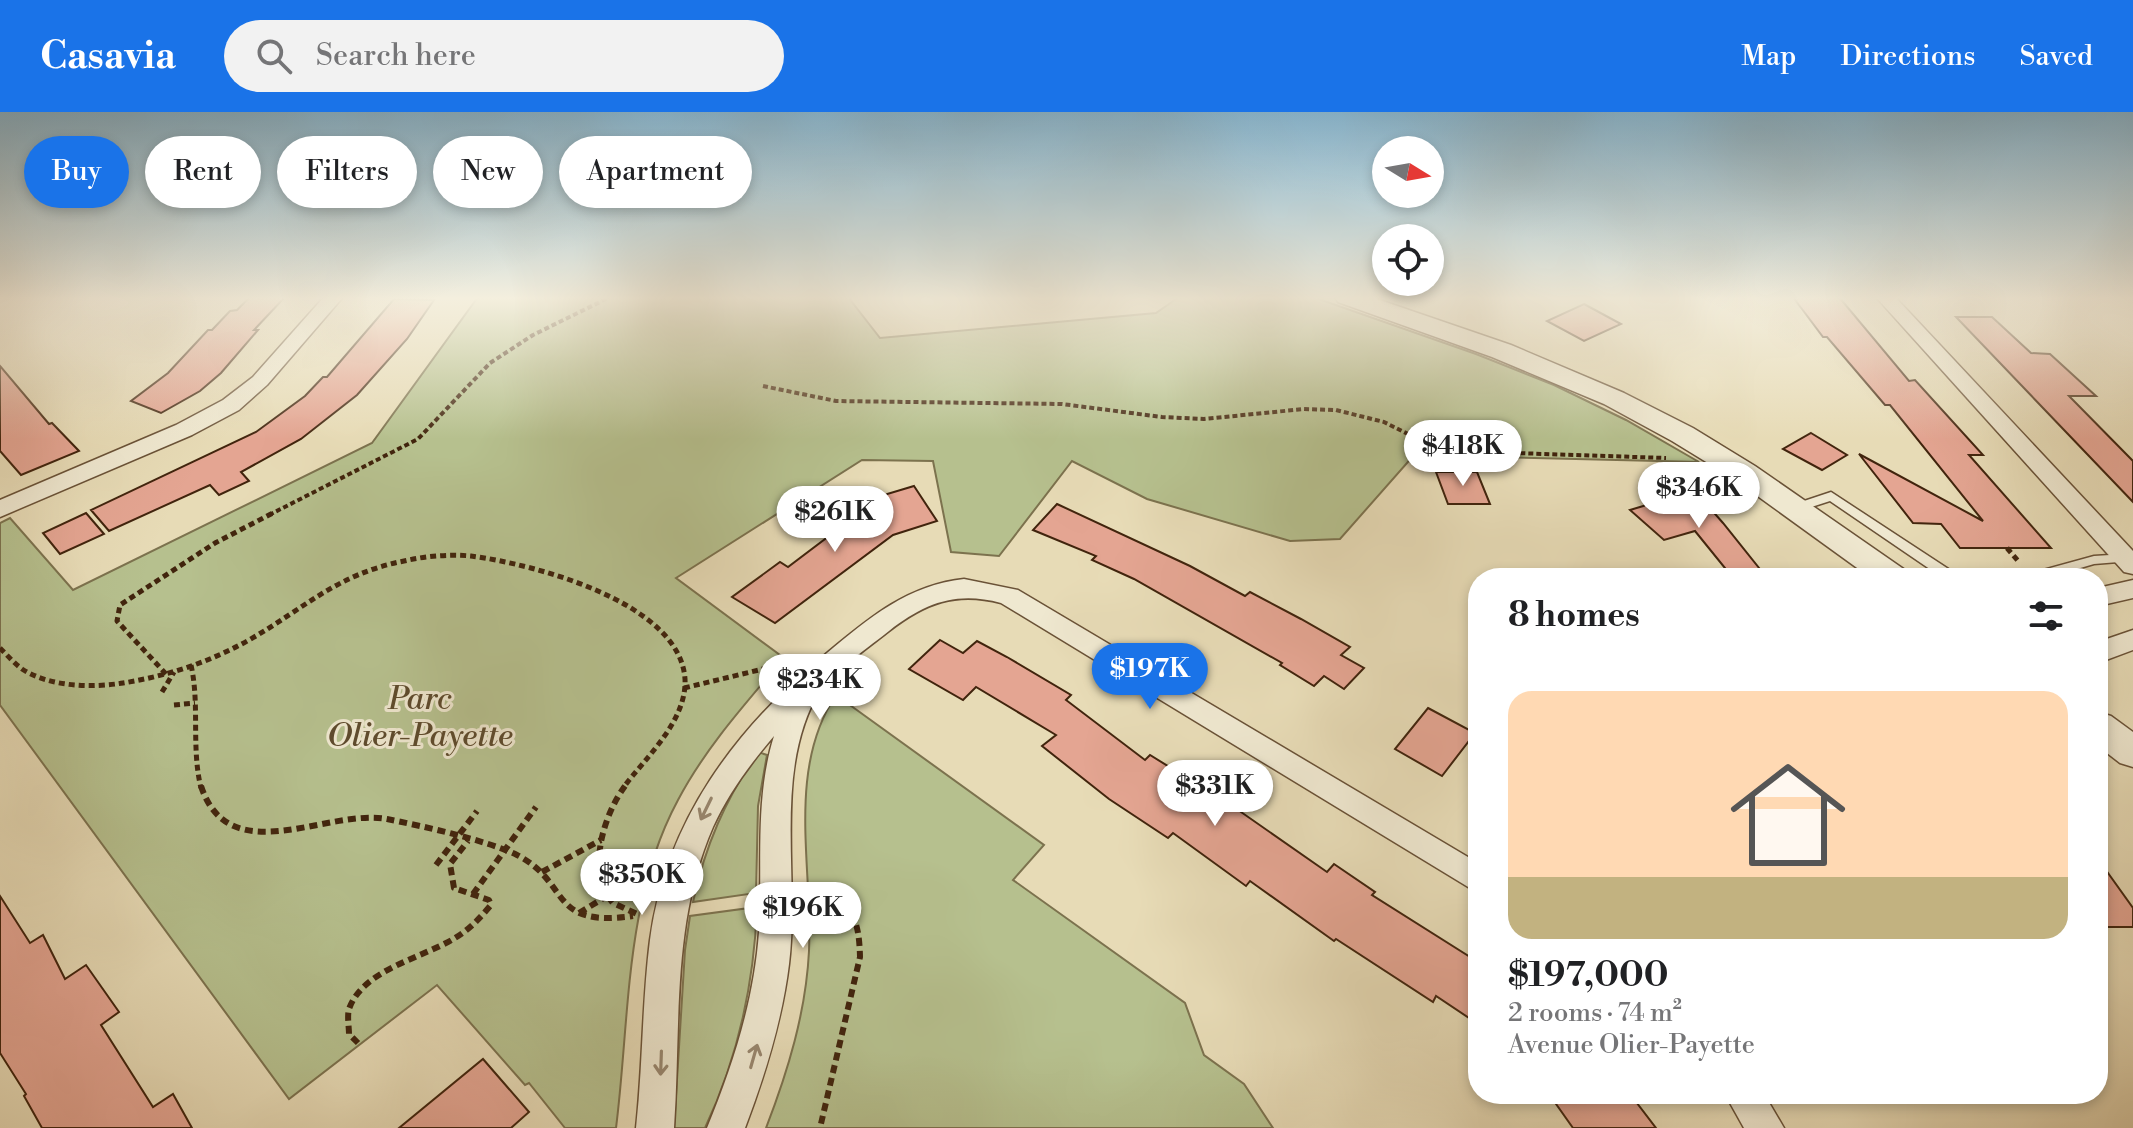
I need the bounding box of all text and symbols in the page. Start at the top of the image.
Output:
search box [224,20,784,92]
text: Casavia [40,33,176,80]
icon: search [252,34,296,78]
text: Search here [316,37,476,75]
text: Map [1741,39,1796,74]
text: Directions [1840,39,1975,74]
text: Saved [2019,39,2093,74]
chip: Buy [24,136,129,208]
chip: Rent [145,136,261,208]
chip: Filters [277,136,417,208]
chip: New [433,136,543,208]
chip: Apartment [559,136,752,208]
north arrow [1372,136,1444,208]
map controls [1372,136,1444,296]
button: locate [1372,224,1444,296]
pin: $418K [1407,420,1519,488]
text: $418K [1422,430,1504,462]
pin: $346K [1643,462,1755,530]
text: $346K [1656,472,1742,504]
pin: $261K [779,486,891,554]
text: $261K [795,496,875,528]
icon: filters [2024,594,2068,638]
text: 8 homes [1508,595,1640,637]
pin: $197K [1094,643,1206,711]
text: $197K [1110,653,1190,685]
pin: $234K [764,654,876,722]
text: $234K [777,664,863,696]
park label: Parc Olier-Payette [327,679,513,756]
icon: home [1716,743,1860,887]
pin: $331K [1159,760,1271,828]
text: $331K [1175,770,1255,802]
one-way arrow [698,797,713,821]
pin: $350K [586,849,698,917]
text: $350K [598,859,686,891]
pin: $196K [747,882,859,950]
text: $196K [762,892,844,924]
text: $197,000 [1508,955,1668,997]
text: 2 rooms · 74 m² [1508,997,1682,1029]
text: Avenue Olier-Payette [1508,1029,1755,1061]
one-way arrow [747,1043,762,1069]
one-way arrow [653,1049,668,1076]

